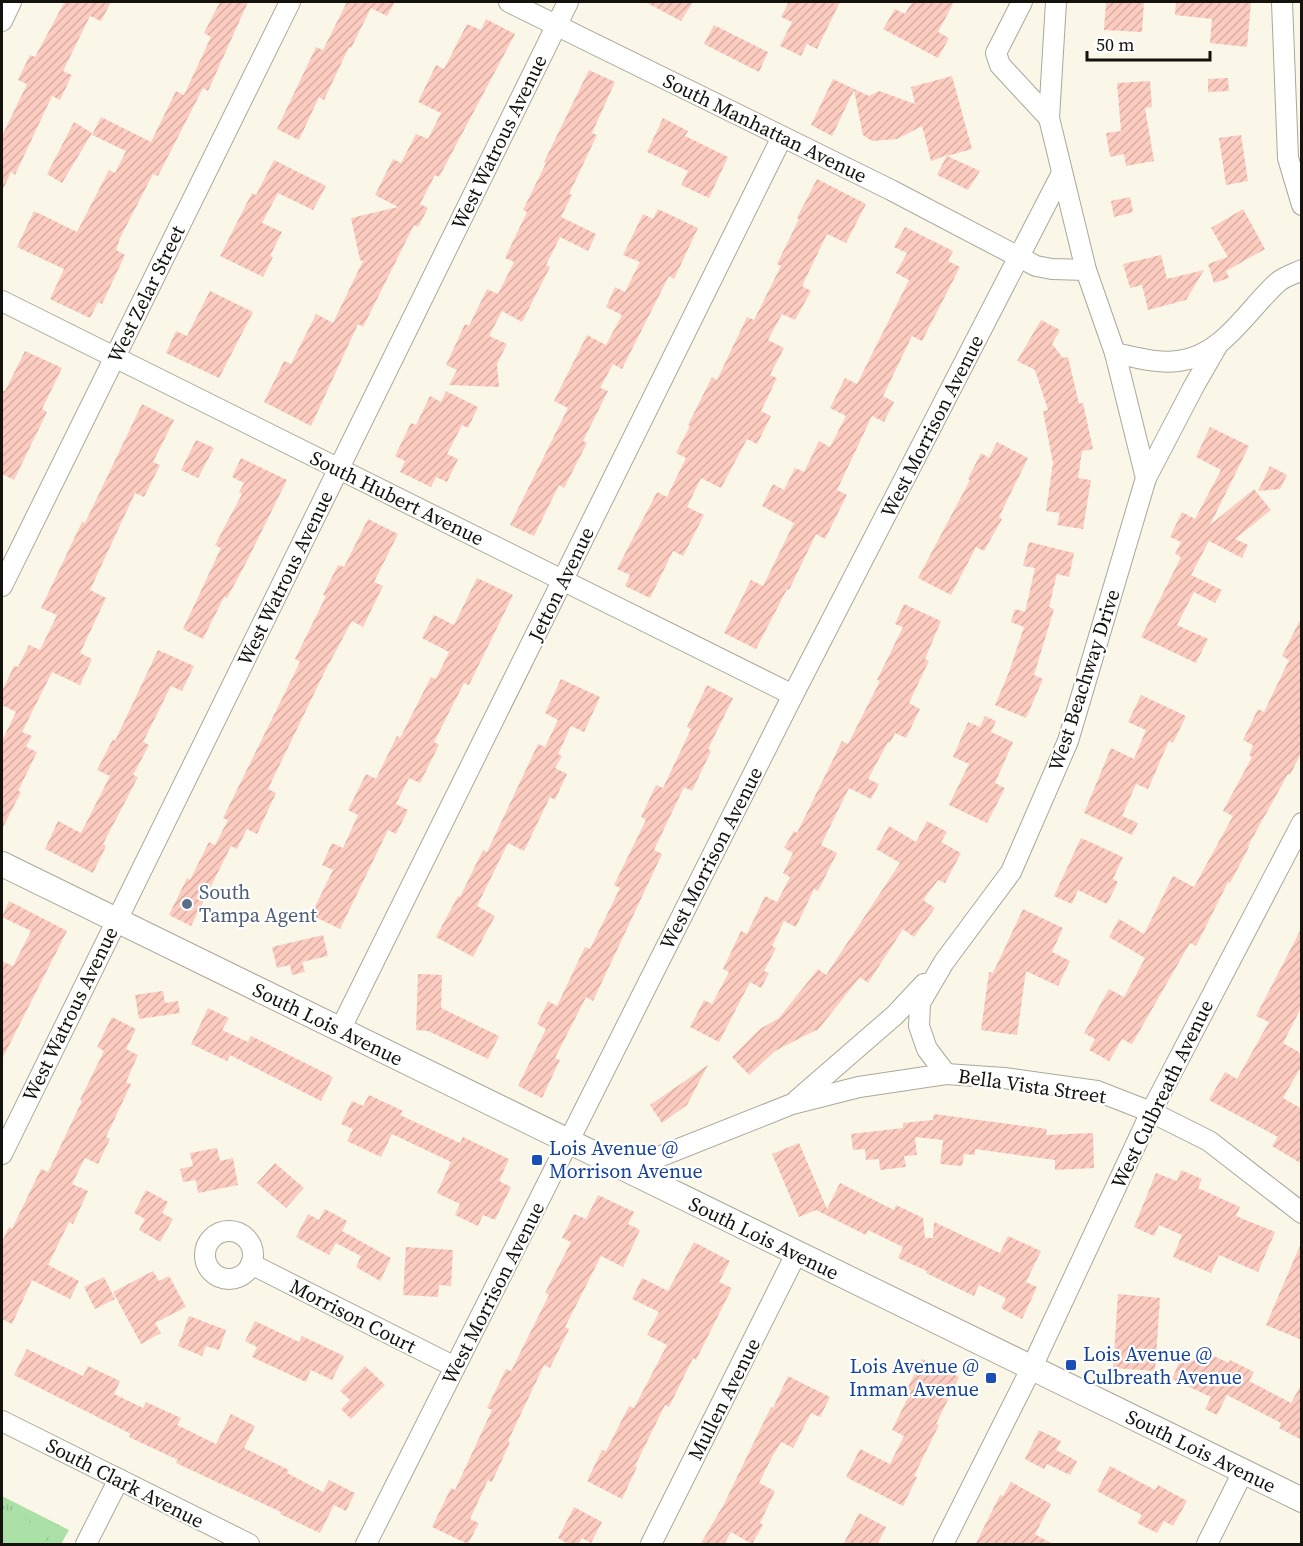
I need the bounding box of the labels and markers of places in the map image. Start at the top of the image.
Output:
place label: South Tampa Agent [199,878,317,929]
marker: South Tampa Agent [180,897,194,911]
place label: Lois Avenue @ Morrison Avenue [549,1134,703,1185]
marker: Lois Avenue @ Morrison Avenue [530,1153,544,1167]
place label: Lois Avenue @ Culbreath Avenue [1083,1340,1242,1391]
place label: Lois Avenue @ Inman Avenue [849,1352,979,1403]
marker: Lois Avenue @ Culbreath Avenue [1064,1358,1078,1372]
marker: Lois Avenue @ Inman Avenue [984,1371,998,1385]

